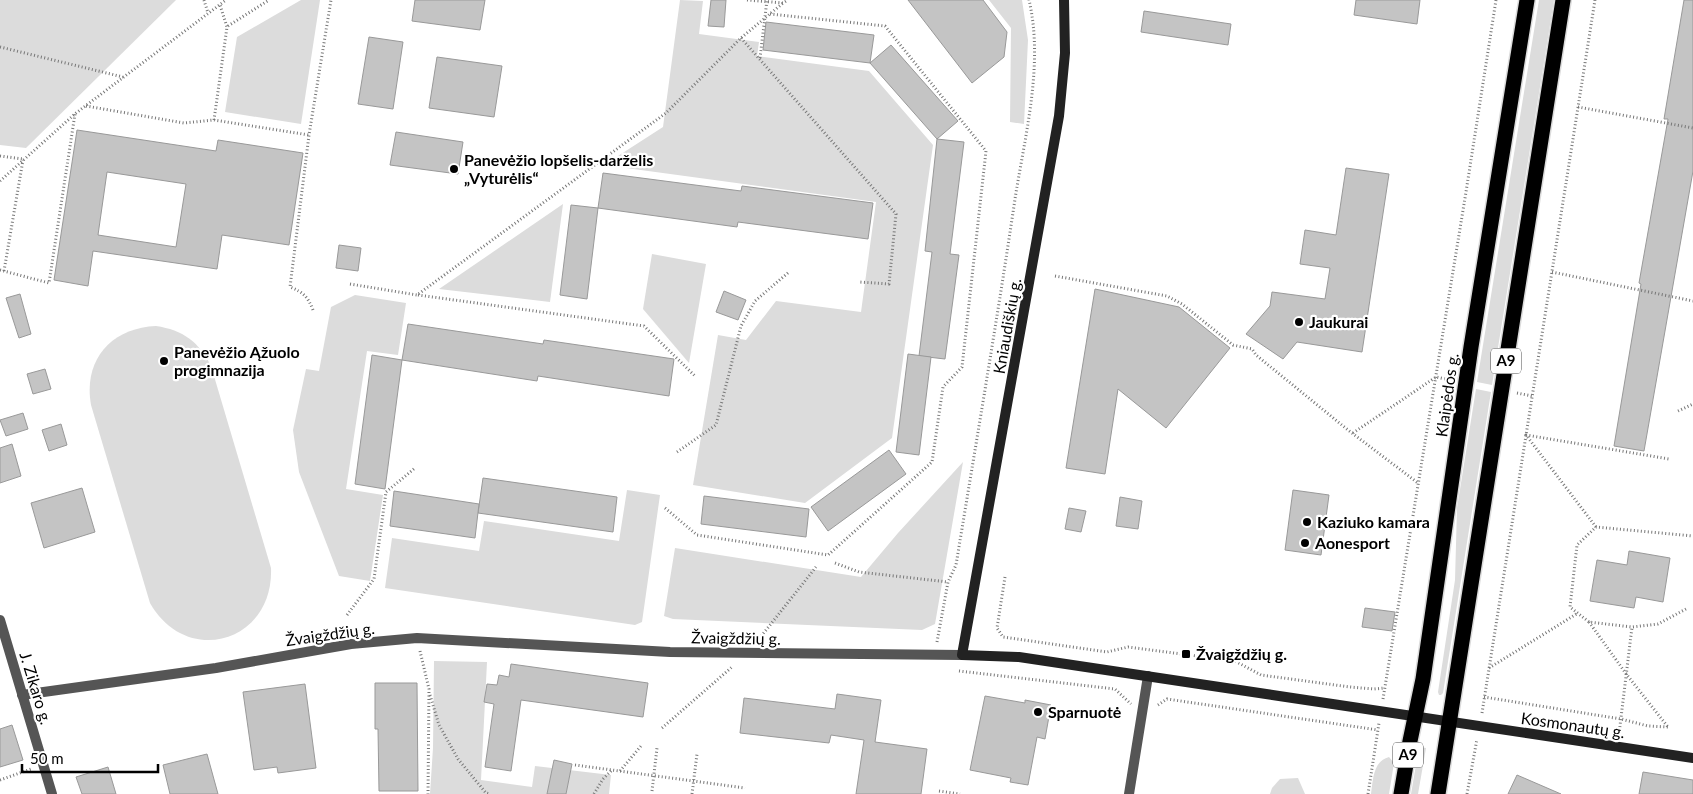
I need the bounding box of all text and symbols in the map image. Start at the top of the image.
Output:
place label: Panevėžio lopšelis-darželis „Vyturėlis“ [464,150,653,187]
marker: Panevėžio lopšelis-darželis „Vyturėlis“ [448,163,460,175]
street label: Kniaudiškių g. [989,276,1024,375]
place label: Jaukurai [1309,312,1368,331]
marker: Jaukurai [1293,316,1305,328]
place label: Panevėžio Ąžuolo progimnazija [174,342,300,379]
road number: A9 [1491,348,1521,374]
street label: Klaipėdos g. [1431,352,1462,438]
marker: Panevėžio Ąžuolo progimnazija [158,355,170,367]
place label: Kaziuko kamara [1317,512,1430,531]
marker: Kaziuko kamara [1301,516,1313,528]
place label: Aonesport [1314,533,1390,552]
marker: Aonesport [1299,537,1311,549]
street label: Žvaigždžių g. [284,618,376,649]
street label: Žvaigždžių g. [691,627,781,648]
place label: Žvaigždžių g. [1196,644,1287,663]
marker: Žvaigždžių g. [1180,648,1192,660]
street label: J. Zikaro g. [16,649,56,726]
place label: Sparnuotė [1048,702,1122,721]
marker: Sparnuotė [1032,706,1044,718]
street label: Kosmonautų g. [1520,708,1626,741]
scale bar [22,742,159,774]
road number: A9 [1393,742,1423,768]
text: 50 m [30,749,64,767]

